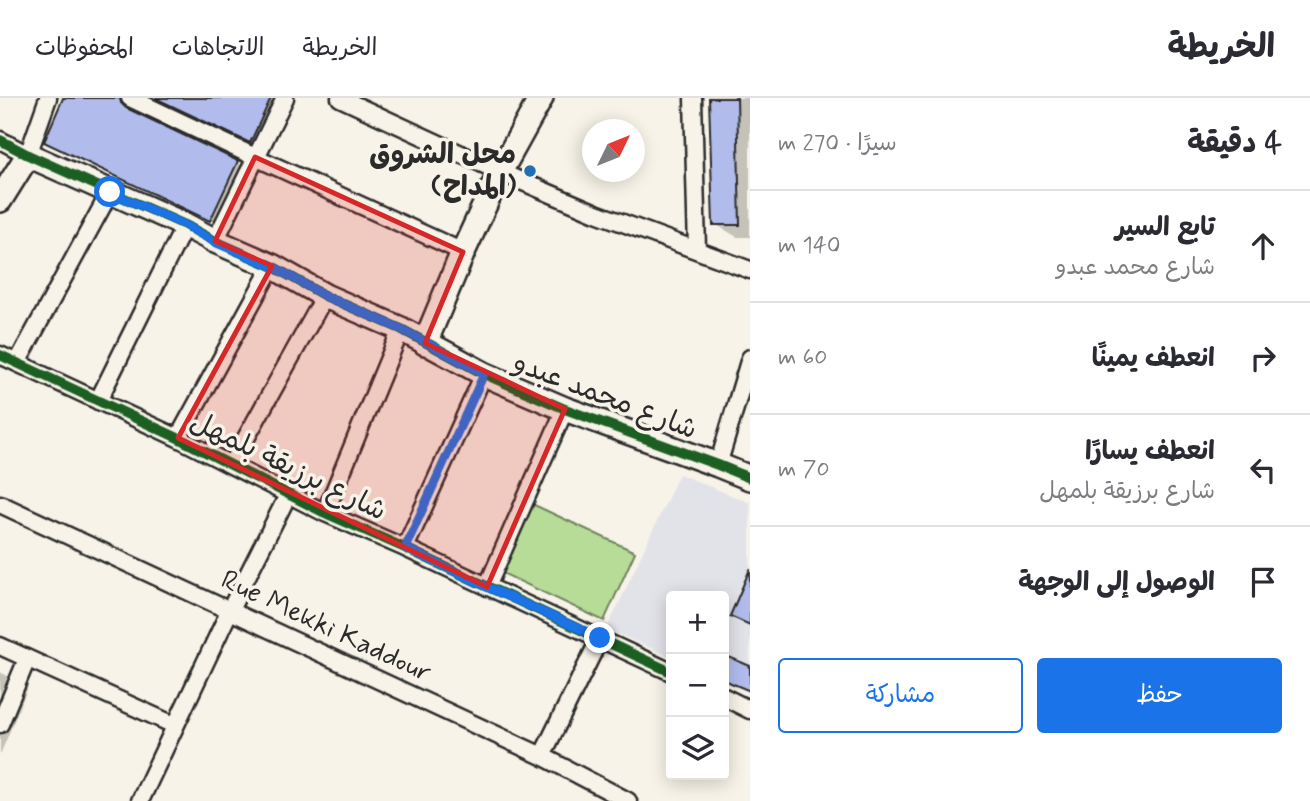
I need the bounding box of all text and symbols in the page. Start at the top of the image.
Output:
text: الخريطة [1168,26,1275,70]
text: المحفوظات [35,33,134,64]
text: الاتجاهات [172,33,265,64]
text: الخريطة [303,33,377,64]
north arrow [582,119,645,182]
text: 4 دقيقة [1187,124,1282,163]
text: سيرًا · 270 m [778,129,897,159]
place label: محل الشروق (المداح) [369,137,516,206]
marker: محل الشروق (المداح) [522,163,538,179]
route start [94,176,125,207]
text: تابع السير [1115,211,1215,245]
icon: ahead [1244,227,1282,265]
text: 140 m [778,231,841,261]
text: شارع محمد عبدو [1056,253,1215,283]
icon: right [1244,339,1282,377]
text: انعطف يمينًا [1092,342,1215,376]
text: 60 m [778,343,827,373]
street label: شارع محمد عبدو [507,345,702,449]
street label: شارع برزيقة بلمهل [184,403,392,531]
text: انعطف يسارًا [1085,435,1215,469]
icon: left [1244,451,1282,489]
text: 70 m [778,455,830,485]
text: شارع برزيقة بلمهل [1039,477,1215,507]
street label: Rue Mekki Kaddour [215,562,437,692]
icon: arrive [1244,563,1282,601]
text: الوصول إلى الوجهة [1018,566,1215,600]
map controls [666,591,729,780]
button: + [666,591,729,654]
route end [584,622,615,653]
button: − [666,654,729,717]
button: مشاركة [778,658,1023,733]
button: حفظ [1037,658,1282,733]
button: layers [666,717,729,780]

